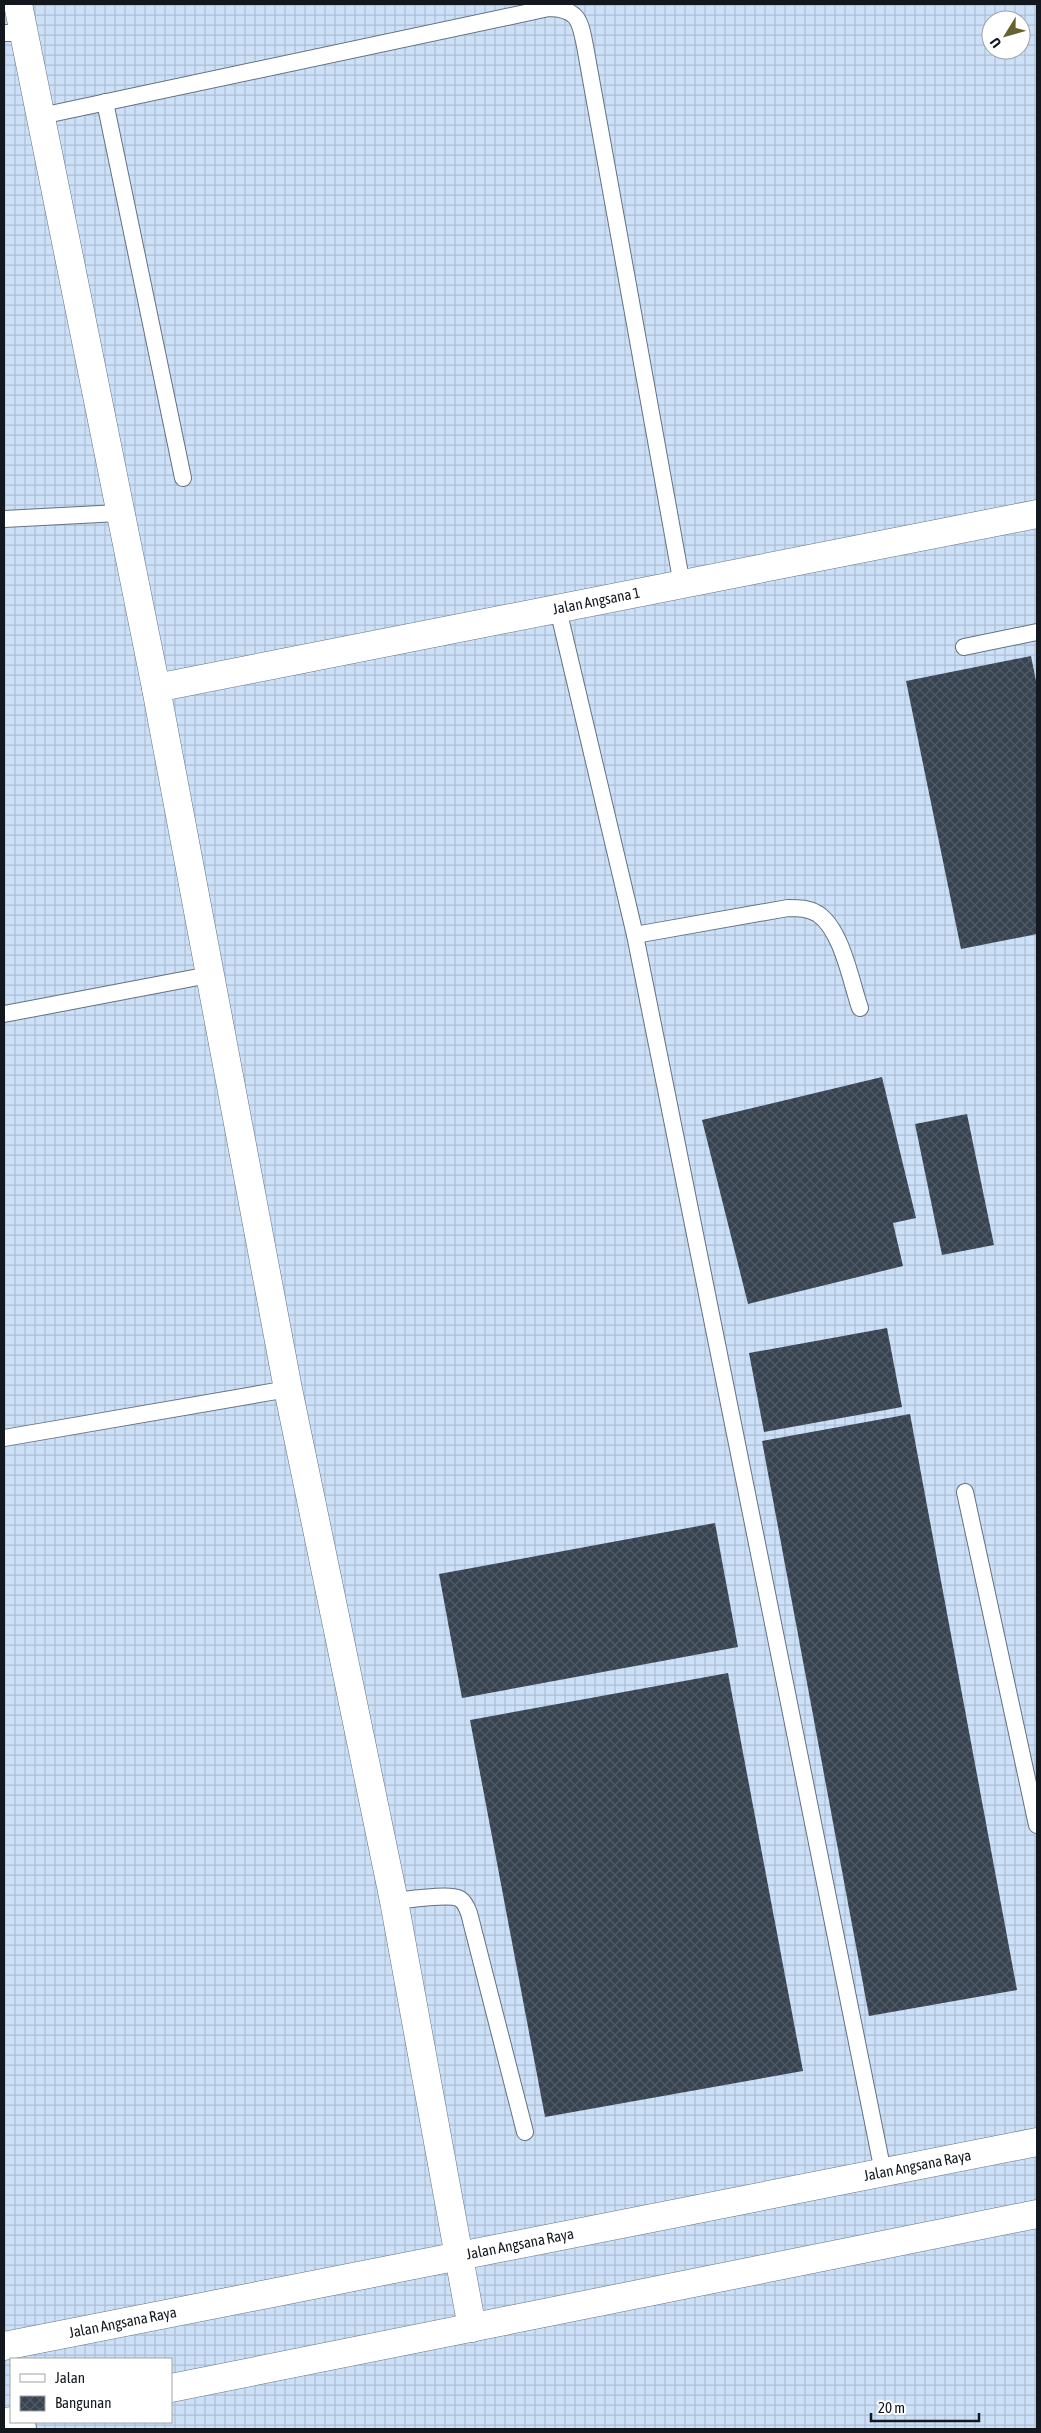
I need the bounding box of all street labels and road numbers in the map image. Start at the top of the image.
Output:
street label: Jalan Angsana 1 [551,584,642,617]
street label: Jalan Angsana Raya [862,2146,973,2184]
street label: Jalan Angsana Raya [465,2225,575,2263]
street label: Jalan Angsana Raya [67,2303,178,2341]

